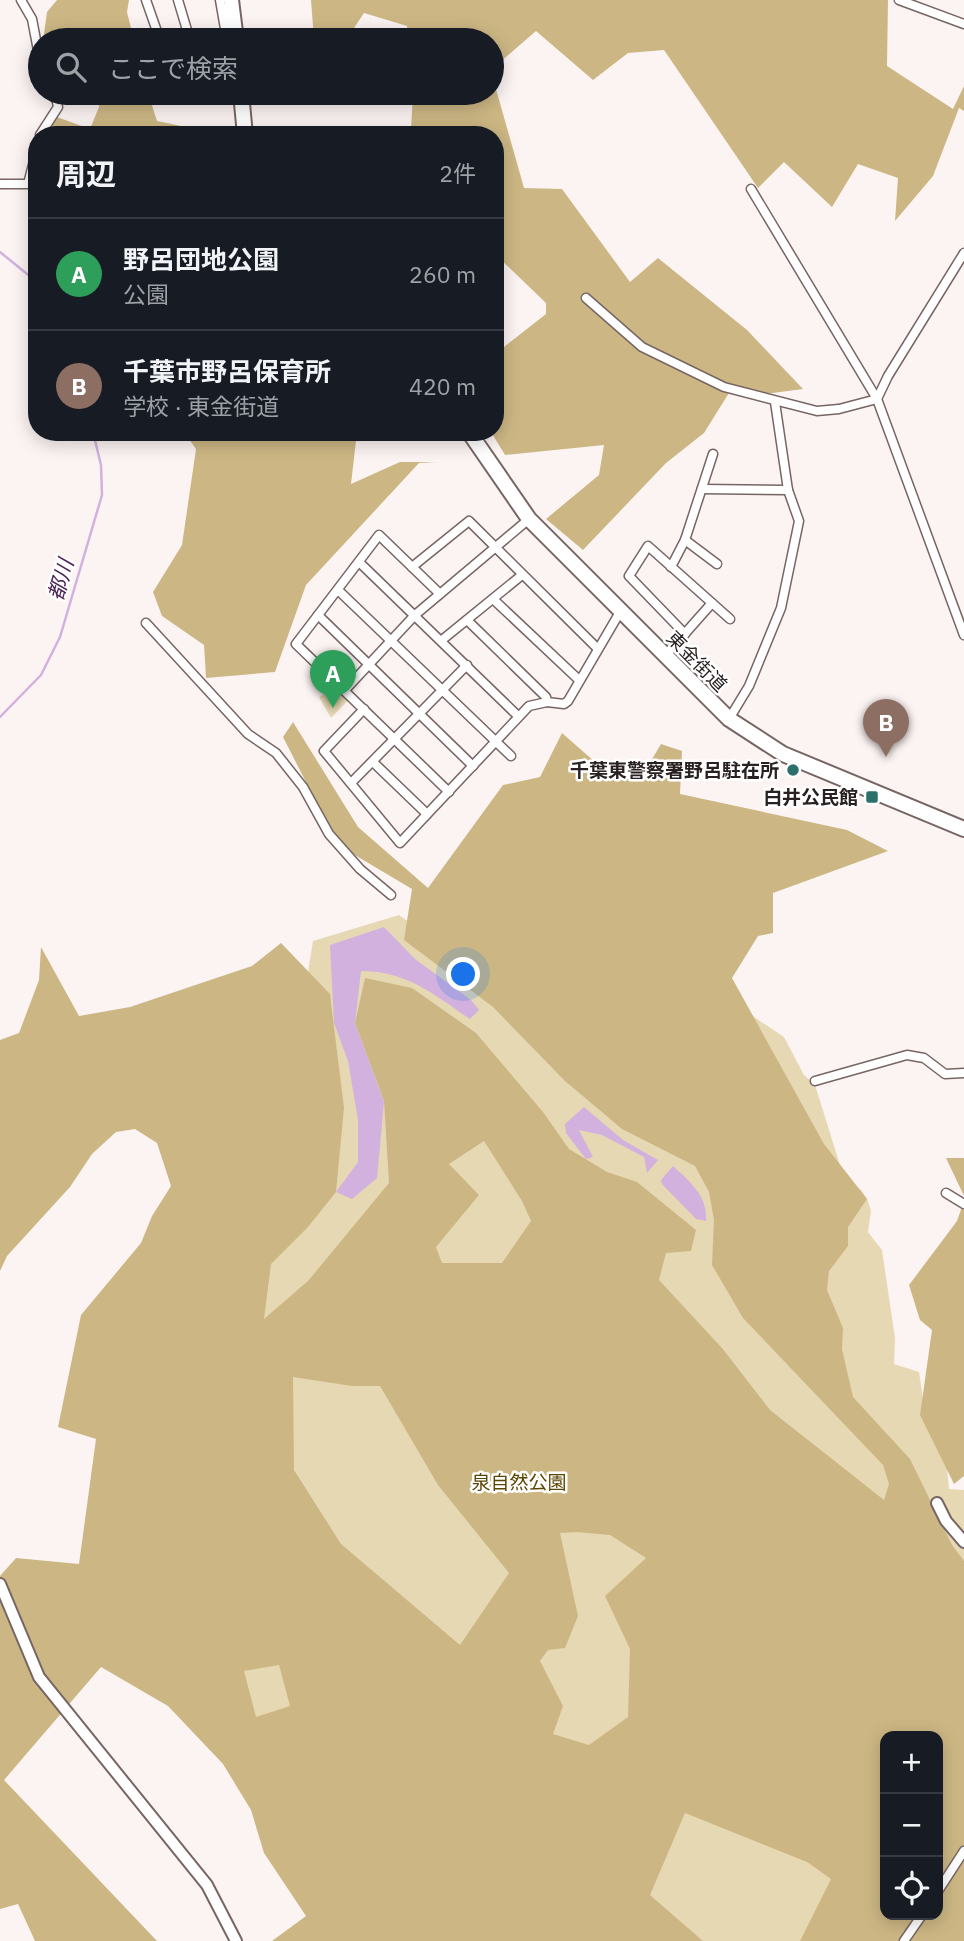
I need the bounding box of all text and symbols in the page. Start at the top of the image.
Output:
search box [28,28,504,105]
icon: search [52,48,90,86]
text: ここで検索 [108,51,238,85]
text: 周辺 [56,154,116,193]
text: 2件 [439,158,476,188]
text: 野呂団地公園 [123,242,279,276]
text: A [71,259,87,289]
text: 260 m [409,259,476,289]
text: 公園 [123,279,169,309]
text: 千葉市野呂保育所 [123,354,331,388]
text: B [71,371,87,401]
text: 420 m [409,371,476,401]
text: 学校 · 東金街道 [123,391,279,421]
water label: 都川 [41,554,80,604]
street label: 東金街道 [662,626,732,696]
pin: A [310,650,356,708]
pin: B [863,699,909,757]
place label: 千葉東警察署野呂駐在所 [570,758,779,782]
marker: 千葉東警察署野呂駐在所 [785,762,801,778]
place label: 白井公民館 [763,785,858,809]
marker: 白井公民館 [864,789,880,805]
your location [446,957,480,991]
park label: 泉自然公園 [471,1470,567,1494]
map controls [880,1731,943,1920]
button: + [880,1731,943,1794]
button: − [880,1794,943,1857]
button: locate [880,1857,943,1920]

